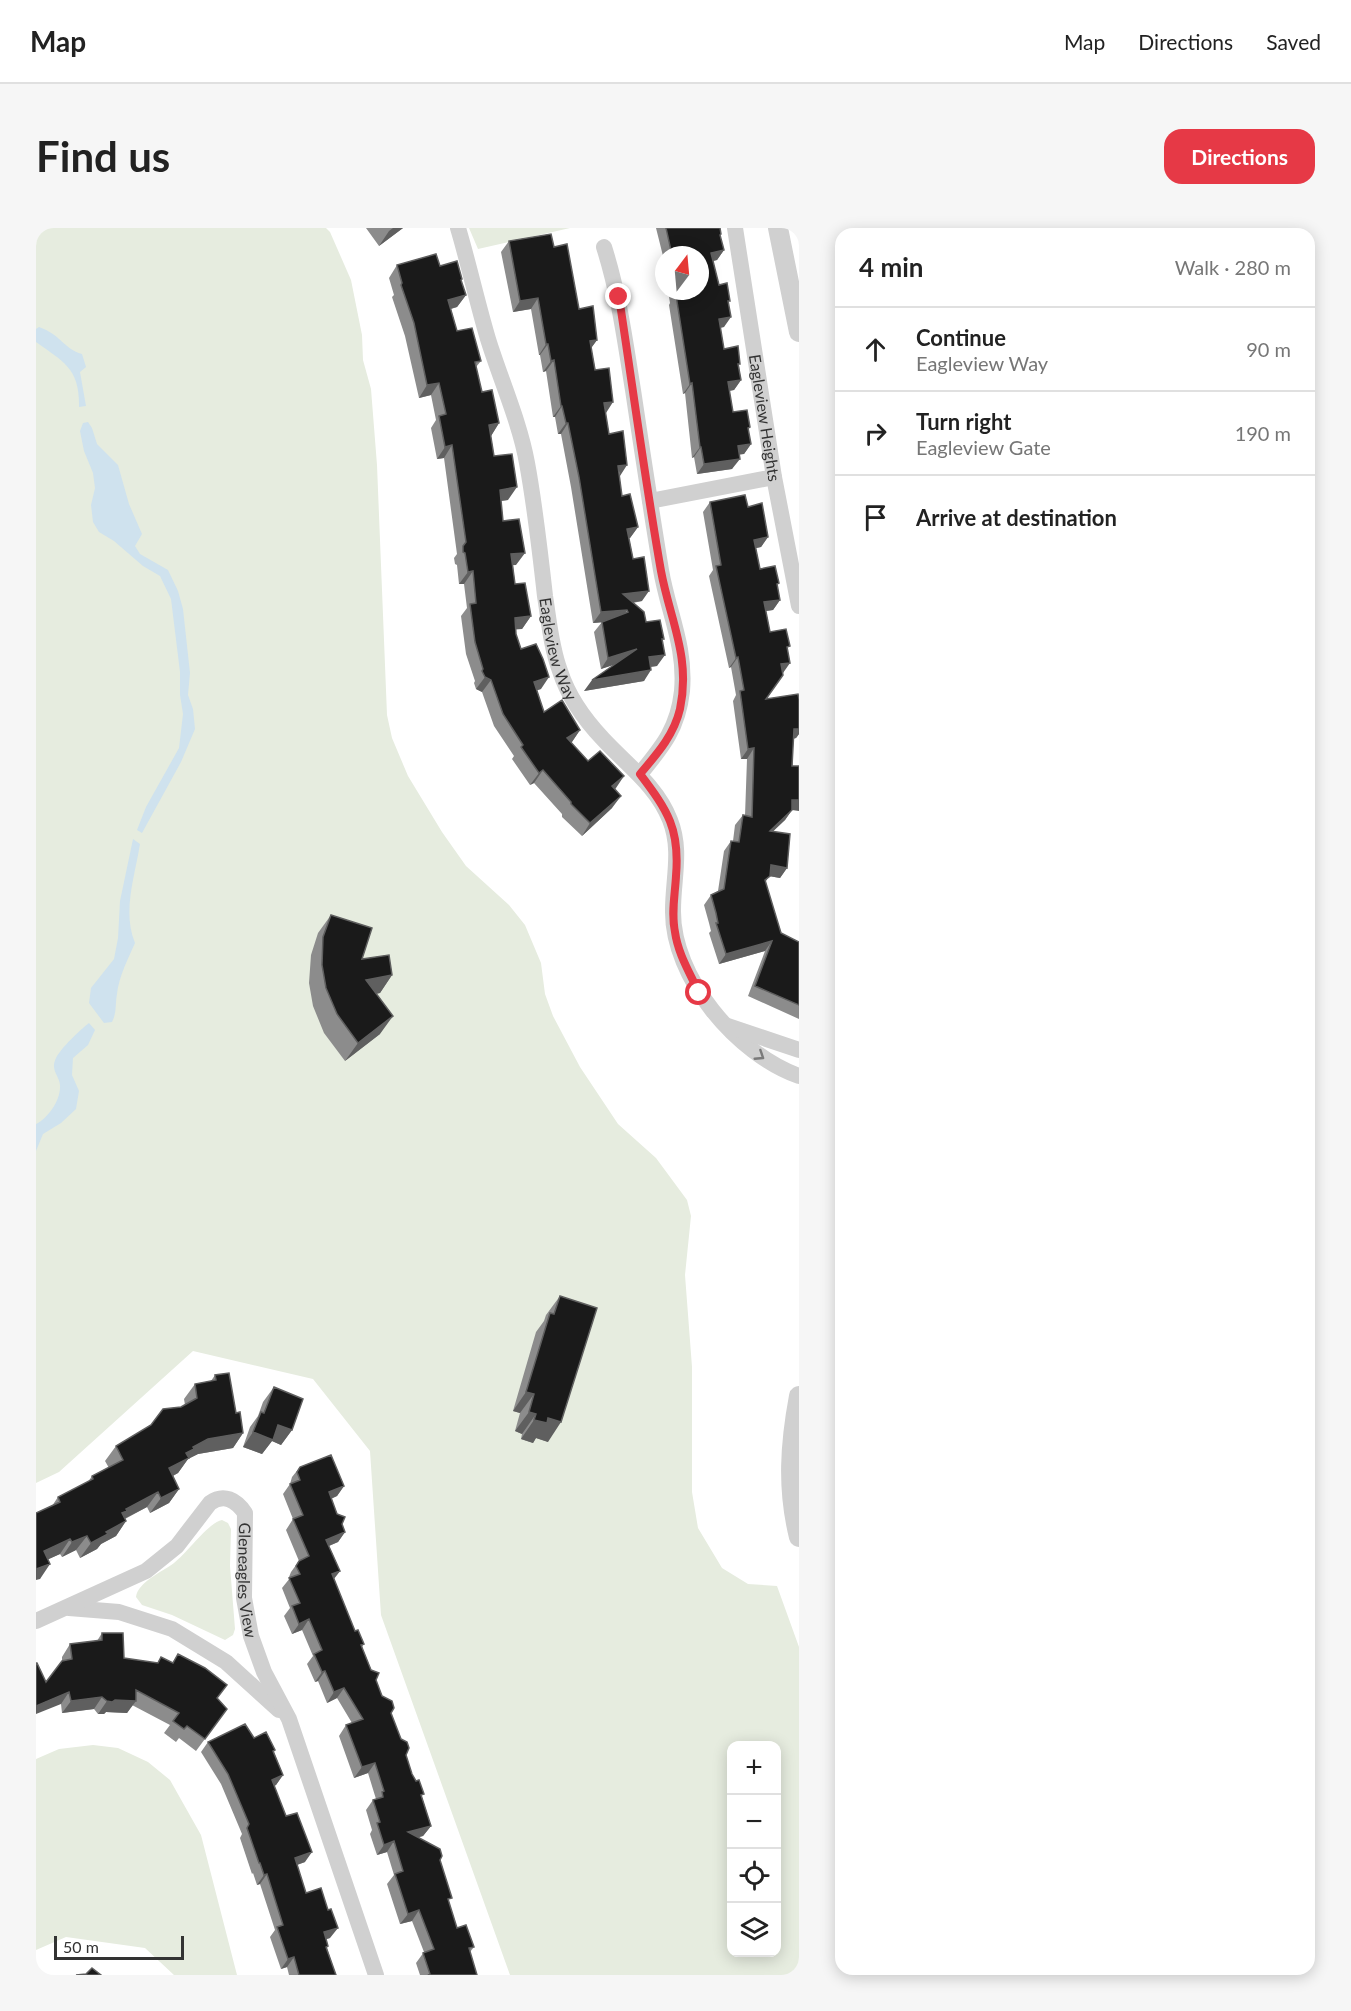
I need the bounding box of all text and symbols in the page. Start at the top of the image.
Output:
text: Map [30,24,86,58]
text: Map [1064,29,1105,54]
text: Directions [1138,29,1233,54]
text: Saved [1266,29,1321,54]
button: Directions [1164,129,1315,184]
text: Find us [36,131,170,181]
north arrow [655,246,709,300]
text: 4 min [859,251,923,283]
text: Walk · 280 m [1175,255,1291,279]
route end [605,283,631,309]
text: Continue [916,324,1006,351]
icon: ahead [859,333,892,366]
text: 90 m [1246,337,1291,361]
text: Eagleview Way [916,351,1048,375]
street label: Eagleview Heights [746,353,785,483]
text: Turn right [916,408,1011,435]
icon: right [859,417,892,450]
text: 190 m [1235,421,1291,445]
text: Eagleview Gate [916,435,1051,459]
icon: arrive [859,501,892,534]
text: Arrive at destination [916,504,1117,531]
street label: Eagleview Way [536,596,582,704]
route start [685,979,711,1005]
one-way arrow [754,1048,764,1060]
street label: Gleneagles View [235,1523,261,1640]
map controls [727,1741,781,1957]
button: + [727,1741,781,1795]
button: − [727,1795,781,1849]
button: locate [727,1849,781,1903]
button: layers [727,1903,781,1957]
scale bar [54,1933,184,1960]
text: 50 m [63,1937,99,1956]

